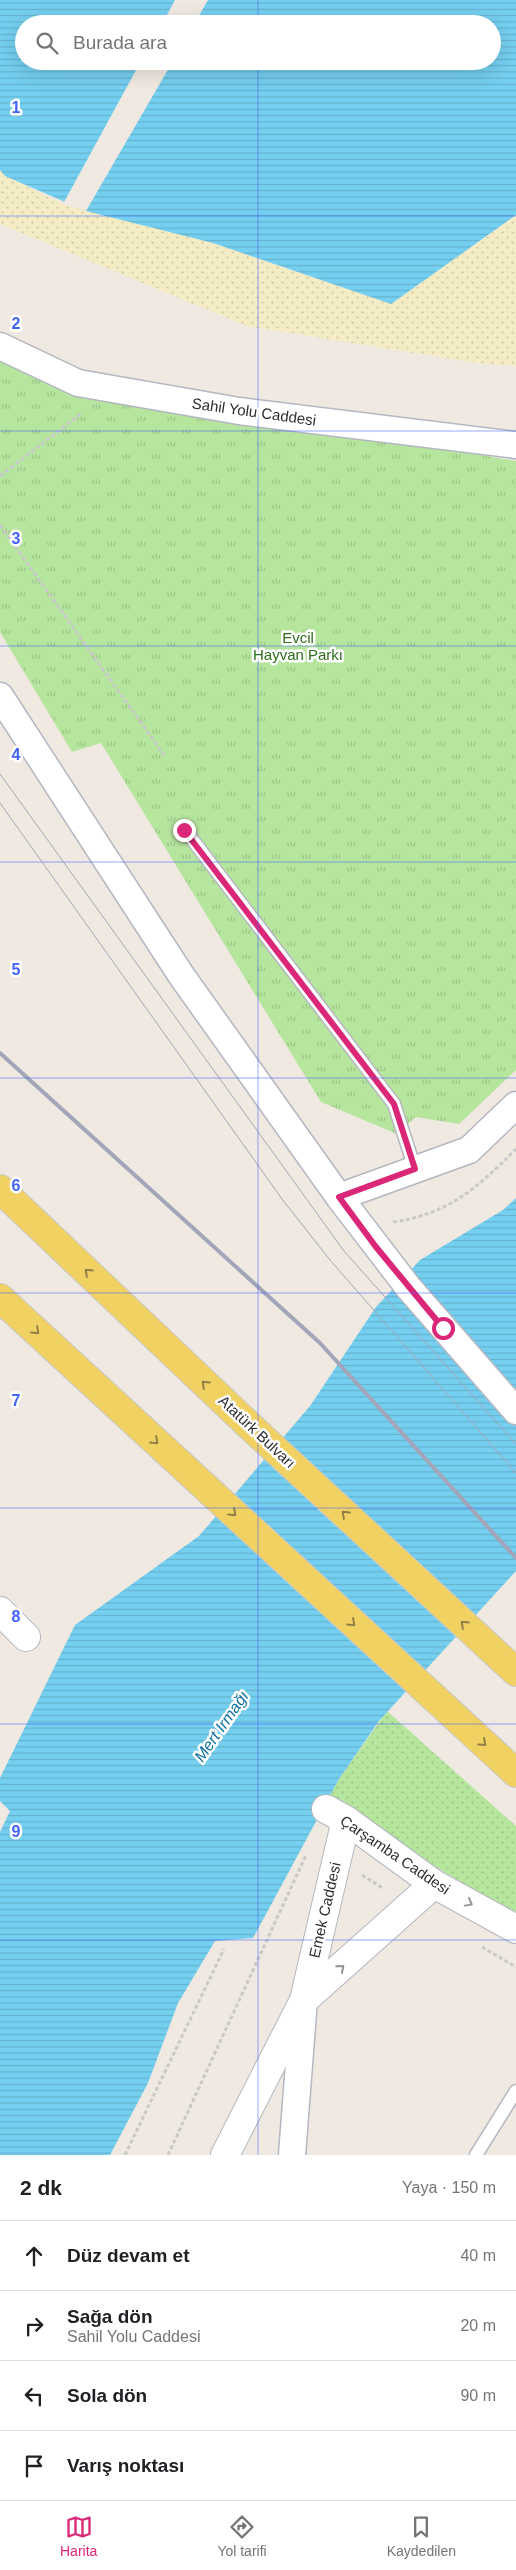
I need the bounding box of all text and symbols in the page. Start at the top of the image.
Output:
search box [15,15,501,70]
icon: search [33,29,61,57]
text: Burada ara [73,32,167,53]
text: 1 [12,99,21,116]
text: 2 [12,315,21,332]
street label: Sahil Yolu Caddesi [191,394,317,429]
text: 3 [12,530,21,547]
park label: Evcil Hayvan Parkı [253,629,343,663]
text: 4 [12,746,21,763]
route end [173,819,196,842]
text: 5 [12,961,21,978]
text: 6 [12,1177,21,1194]
one-way arrow [84,1269,93,1278]
route start [432,1317,455,1340]
one-way arrow [30,1325,39,1334]
one-way arrow [202,1381,211,1390]
text: 7 [12,1392,21,1409]
street label: Atatürk Bulvarı [216,1392,299,1471]
one-way arrow [150,1435,159,1444]
one-way arrow [227,1507,236,1516]
one-way arrow [341,1511,350,1520]
text: 8 [12,1608,21,1625]
one-way arrow [347,1617,356,1626]
one-way arrow [461,1621,470,1630]
water label: Mert Irmağı [191,1688,252,1765]
one-way arrow [477,1737,486,1746]
street label: Çarşamba Caddesi [337,1812,453,1898]
text: 9 [12,1823,21,1840]
street label: Emek Caddesi [305,1860,344,1959]
one-way arrow [463,1897,472,1907]
one-way arrow [335,1965,344,1974]
text: 2 dk [20,2176,62,2199]
text: Yaya · 150 m [402,2179,496,2196]
icon: ahead [20,2242,48,2270]
text: Düz devam et [67,2245,189,2266]
text: 40 m [460,2247,496,2264]
text: Sağa dön [67,2306,153,2327]
icon: right [20,2312,48,2340]
text: 20 m [460,2317,496,2334]
text: Sahil Yolu Caddesi [67,2328,200,2345]
icon: left [20,2382,48,2410]
text: Sola dön [67,2385,147,2406]
text: 90 m [460,2387,496,2404]
icon: arrive [20,2452,48,2480]
text: Varış noktası [67,2455,184,2476]
tab: Harita [60,2513,97,2559]
tab: Yol tarifi [217,2513,267,2559]
tab: Kaydedilen [387,2513,456,2559]

